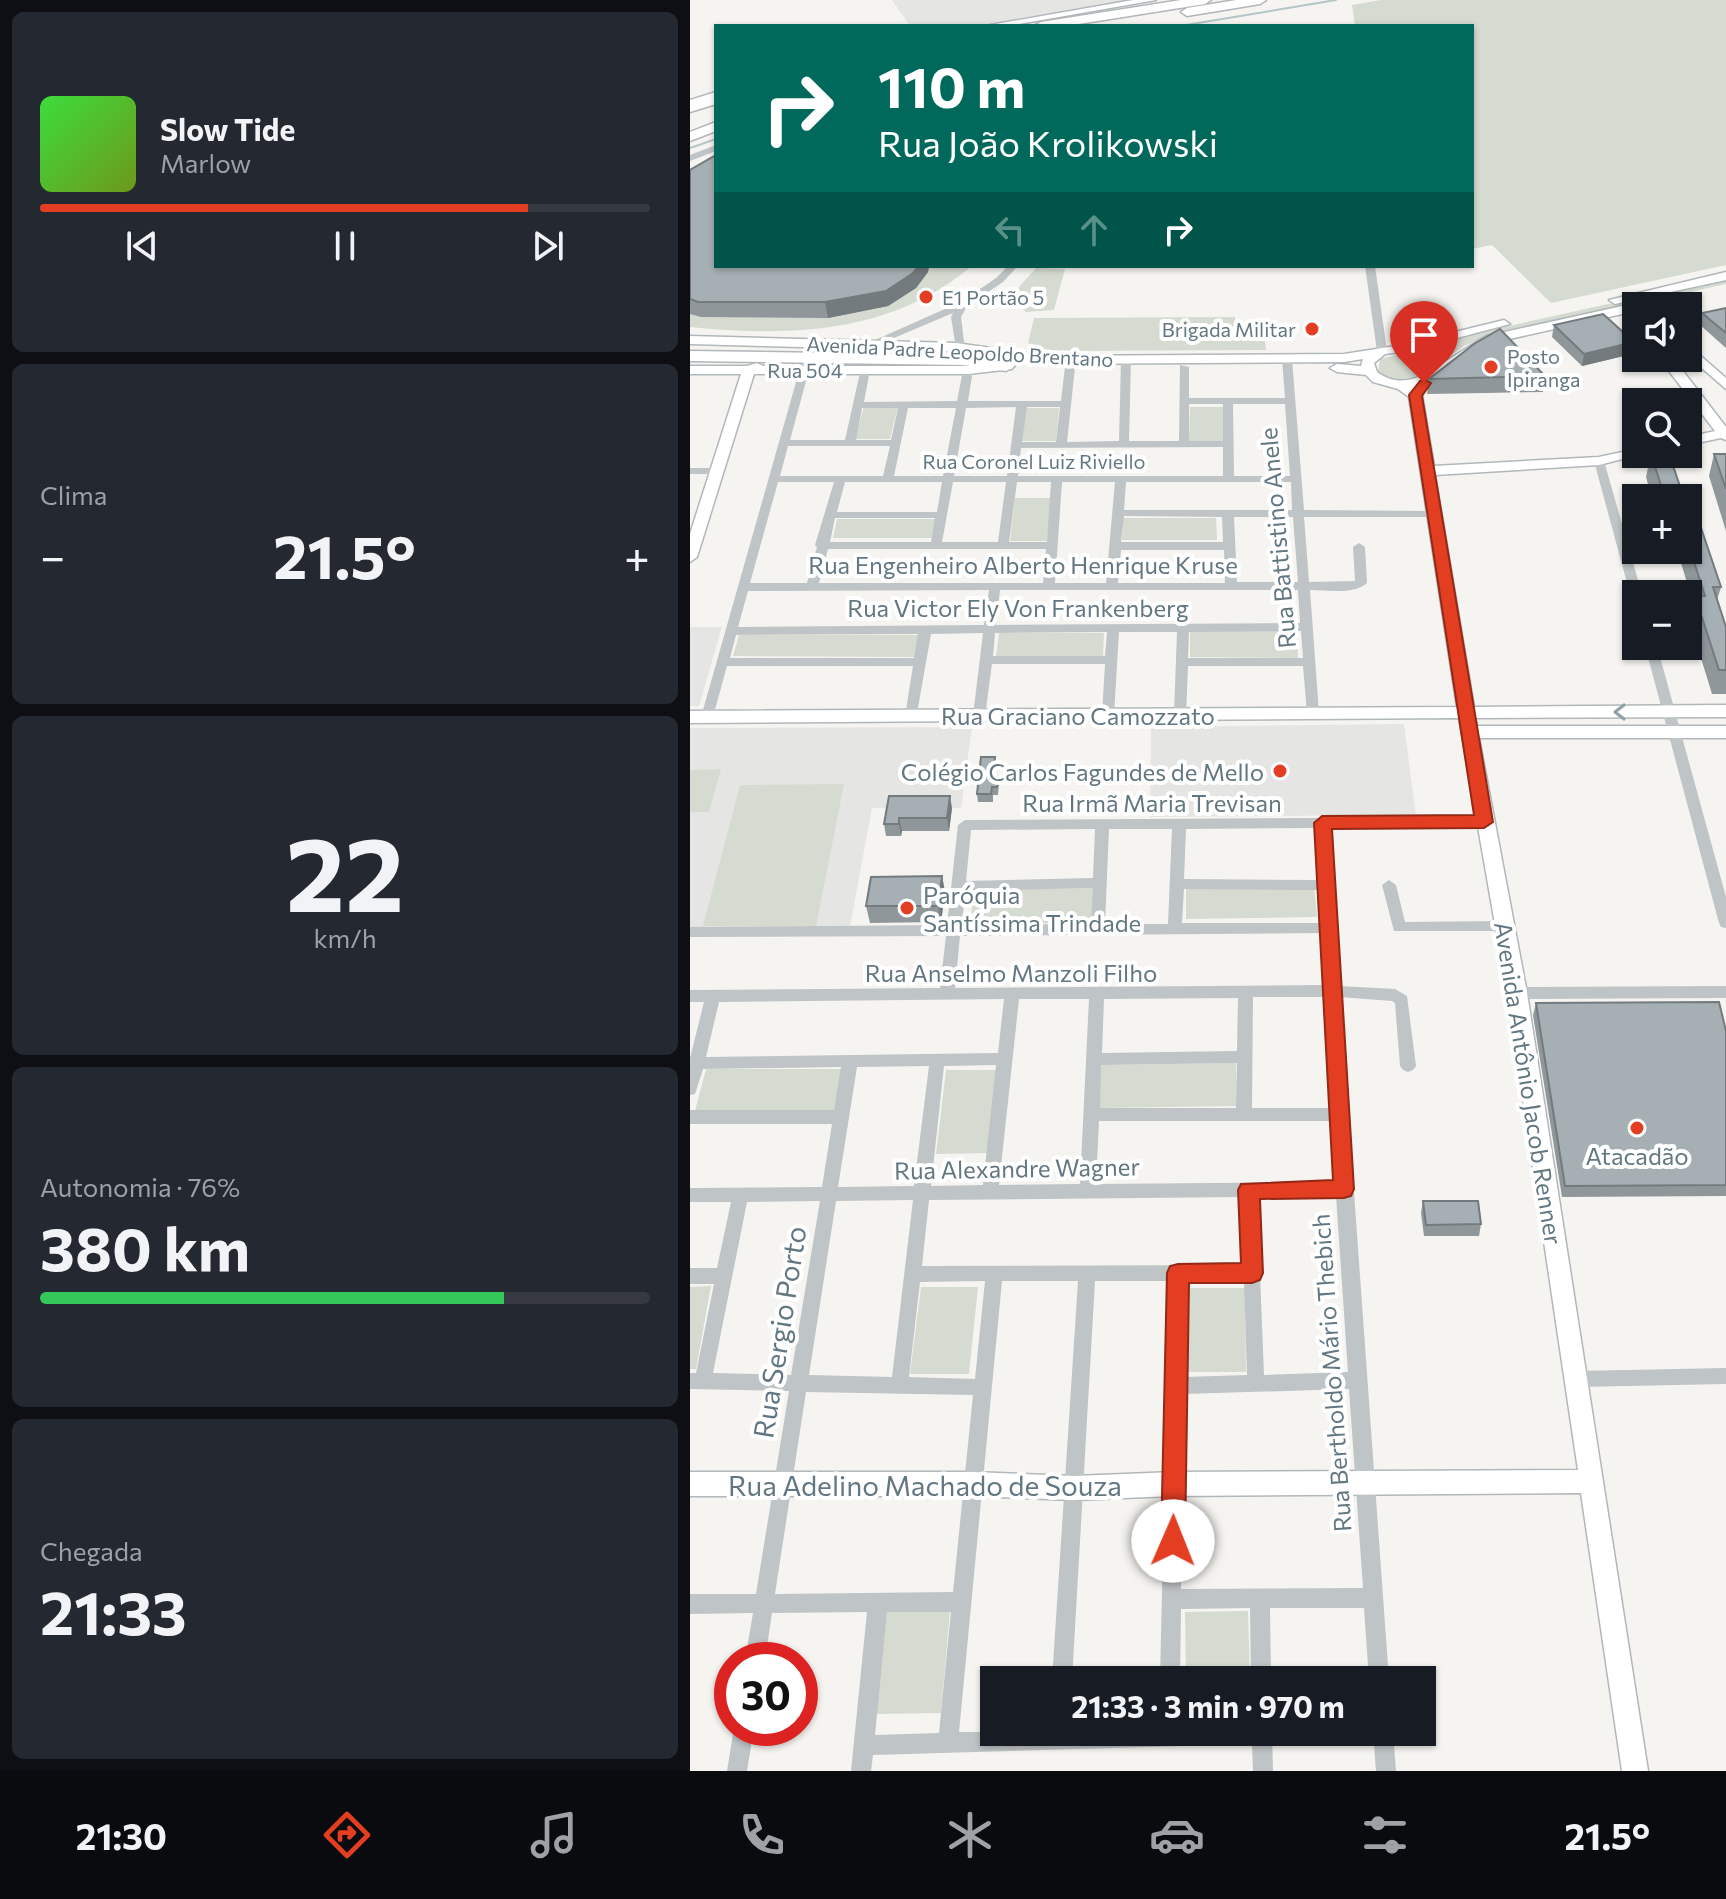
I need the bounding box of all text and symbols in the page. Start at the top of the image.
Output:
text: 110 m [878,51,1025,120]
icon: right [746,56,850,160]
text: Slow Tide [160,110,295,147]
text: Rua João Krolikowski [878,120,1218,164]
text: Marlow [160,147,251,178]
icon: left [988,208,1032,252]
icon: ahead [1072,208,1116,252]
icon: right [1156,208,1200,252]
icon: previous [120,224,164,268]
icon: pause [323,224,367,268]
icon: next [526,224,570,268]
place label: E1 Portão 5 [942,285,1044,309]
marker: E1 Portão 5 [917,288,935,306]
map controls [1622,292,1702,660]
button: sound [1622,292,1702,372]
pin [1390,301,1458,383]
icon: arrive [1402,313,1446,357]
place label: Brigada Militar [1162,317,1296,341]
marker: Brigada Militar [1303,320,1321,338]
street label: Avenida Padre Leopoldo Brentano [806,331,1114,371]
place label: Posto Ipiranga [1507,344,1580,391]
street label: Rua 504 [767,358,843,382]
marker: Posto Ipiranga [1482,358,1500,376]
button: search [1622,388,1702,468]
street label: Rua Battistino Anele [1253,426,1301,650]
street label: Rua Coronel Luiz Riviello [922,449,1146,473]
text: Clima [40,479,107,510]
button: + [1622,484,1702,564]
text: 21.5° [273,518,416,591]
text: − [40,528,65,582]
text: + [624,528,650,582]
street label: Rua Engenheiro Alberto Henrique Kruse [808,550,1238,579]
button: − [1622,580,1702,660]
street label: Rua Victor Ely Von Frankenberg [847,593,1189,622]
street label: Rua Graciano Camozzato [941,701,1215,730]
one-way arrow [1613,703,1626,721]
place label: Colégio Carlos Fagundes de Mello [901,757,1264,786]
marker: Colégio Carlos Fagundes de Mello [1271,762,1289,780]
street label: Rua Irmã Maria Trevisan [1022,788,1282,817]
text: 22 [286,806,404,933]
place label: Paróquia Santíssima Trindade [923,880,1141,937]
marker: Paróquia Santíssima Trindade [898,899,916,917]
street label: Avenida Antônio Jacob Renner [1489,919,1569,1247]
text: km/h [313,922,377,953]
street label: Rua Anselmo Manzoli Filho [865,958,1157,987]
marker: Atacadão [1628,1119,1646,1137]
place label: Atacadão [1585,1141,1689,1170]
street label: Rua Alexandre Wagner [894,1151,1141,1185]
text: Autonomia · 76% [40,1171,240,1202]
text: 380 km [40,1210,250,1283]
street label: Rua Bertholdo Mário Thebich [1305,1213,1357,1533]
street label: Rua Sergio Porto [745,1224,813,1440]
street label: Rua Adelino Machado de Souza [728,1468,1122,1502]
position arrow [1131,1499,1215,1583]
text: Chegada [40,1535,143,1566]
text: 21:33 [40,1574,187,1647]
speed limit sign: 30 [714,1642,818,1746]
text: 21:33 · 3 min · 970 m [1071,1687,1345,1724]
icon: directions [319,1807,375,1863]
icon: music [526,1807,582,1863]
icon: phone [734,1807,790,1863]
icon: climate [942,1807,998,1863]
icon: car [1149,1807,1205,1863]
icon: filters [1357,1807,1413,1863]
text: 21:30 [76,1813,167,1857]
text: 21.5° [1565,1813,1650,1857]

